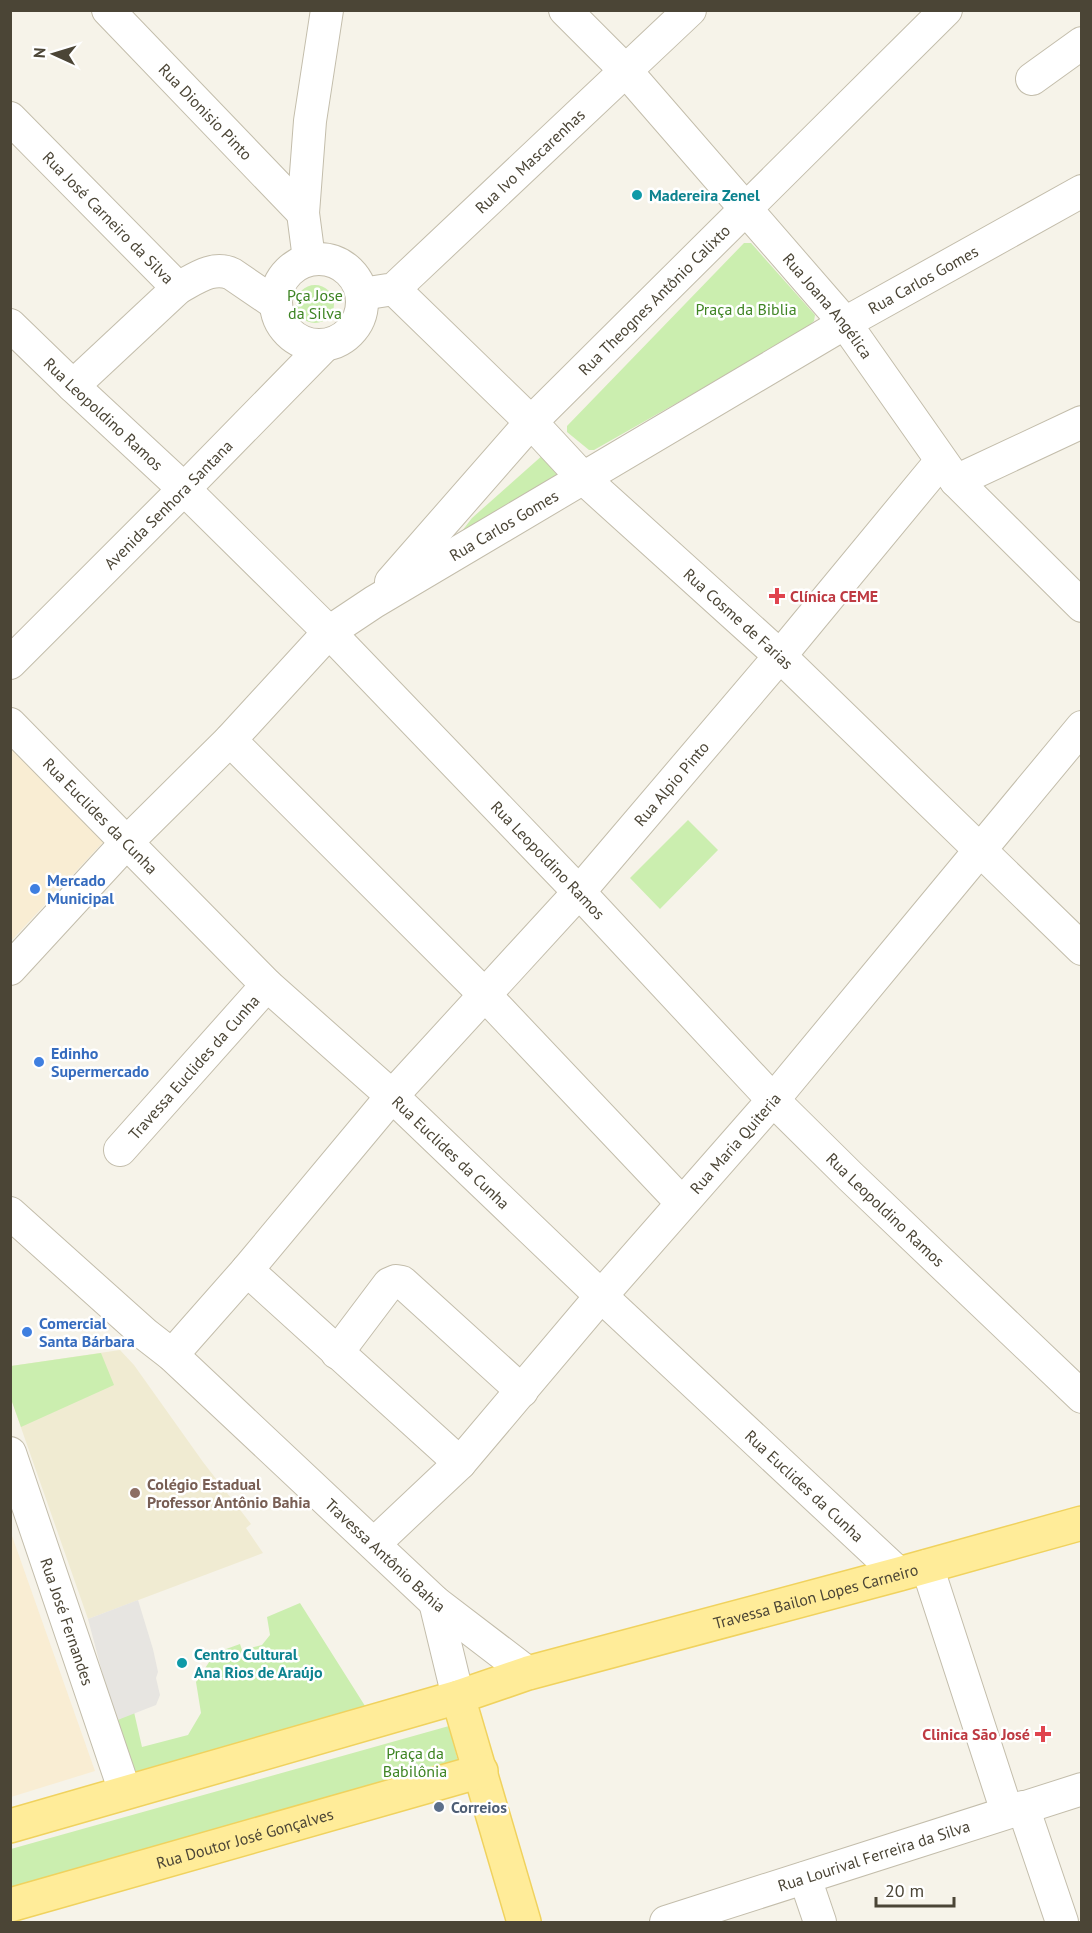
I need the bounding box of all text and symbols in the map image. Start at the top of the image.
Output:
north arrow [24,24,84,84]
text: N [29,47,49,59]
street label: Rua Dionisio Pinto [155,59,257,164]
street label: Rua Ivo Mascarenhas [471,104,589,218]
street label: Rua José Carneiro da Silva [39,147,178,288]
place label: Madereira Zenel [649,185,760,205]
marker: Madereira Zenel [630,188,644,202]
street label: Rua Theognes Antônio Calixto [574,220,734,379]
street label: Rua Carlos Gomes [864,241,982,318]
street label: Rua Joana Angélica [779,249,877,363]
park label: Pça Jose da Silva [287,285,343,323]
park label: Praça da Biblia [695,299,797,319]
street label: Rua Leopoldino Ramos [40,353,168,475]
street label: Avenida Senhora Santana [100,436,237,573]
street label: Rua Carlos Gomes [446,485,562,565]
street label: Rua Cosme de Farias [679,564,798,674]
place label: Clínica CEME [790,586,878,606]
marker: Clínica CEME [768,587,786,605]
street label: Rua Alpio Pinto [630,737,713,830]
street label: Rua Euclides da Cunha [39,754,162,878]
street label: Rua Leopoldino Ramos [487,797,609,924]
place label: Mercado Municipal [47,870,114,908]
marker: Mercado Municipal [28,882,42,896]
street label: Travessa Euclides da Cunha [124,991,263,1144]
place label: Edinho Supermercado [51,1043,150,1081]
marker: Edinho Supermercado [32,1055,46,1069]
street label: Rua Maria Quiteria [685,1089,785,1198]
street label: Rua Euclides da Cunha [388,1091,514,1213]
street label: Rua Leopoldino Ramos [822,1148,949,1271]
place label: Comercial Santa Bárbara [39,1313,135,1351]
marker: Comercial Santa Bárbara [20,1325,34,1339]
street label: Rua Euclides da Cunha [741,1426,868,1546]
place label: Colégio Estadual Professor Antônio Bahia [147,1474,311,1512]
marker: Colégio Estadual Professor Antônio Bahia [128,1486,142,1500]
street label: Travessa Antônio Bahia [321,1494,449,1616]
street label: Rua José Fernandes [36,1555,98,1688]
street label: Travessa Bailon Lopes Carneiro [711,1559,920,1633]
place label: Centro Cultural Ana Rios de Araújo [194,1644,323,1682]
marker: Centro Cultural Ana Rios de Araújo [175,1656,189,1670]
place label: Clinica São José [922,1724,1030,1744]
marker: Clinica São José [1034,1725,1052,1743]
park label: Praça da Babilônia [383,1743,447,1781]
place label: Correios [451,1797,507,1817]
marker: Correios [432,1800,446,1814]
street label: Rua Doutor José Gonçalves [154,1803,336,1873]
street label: Rua Lourival Ferreira da Silva [775,1816,972,1896]
scale bar [876,1870,954,1908]
text: 20 m [885,1879,924,1902]

